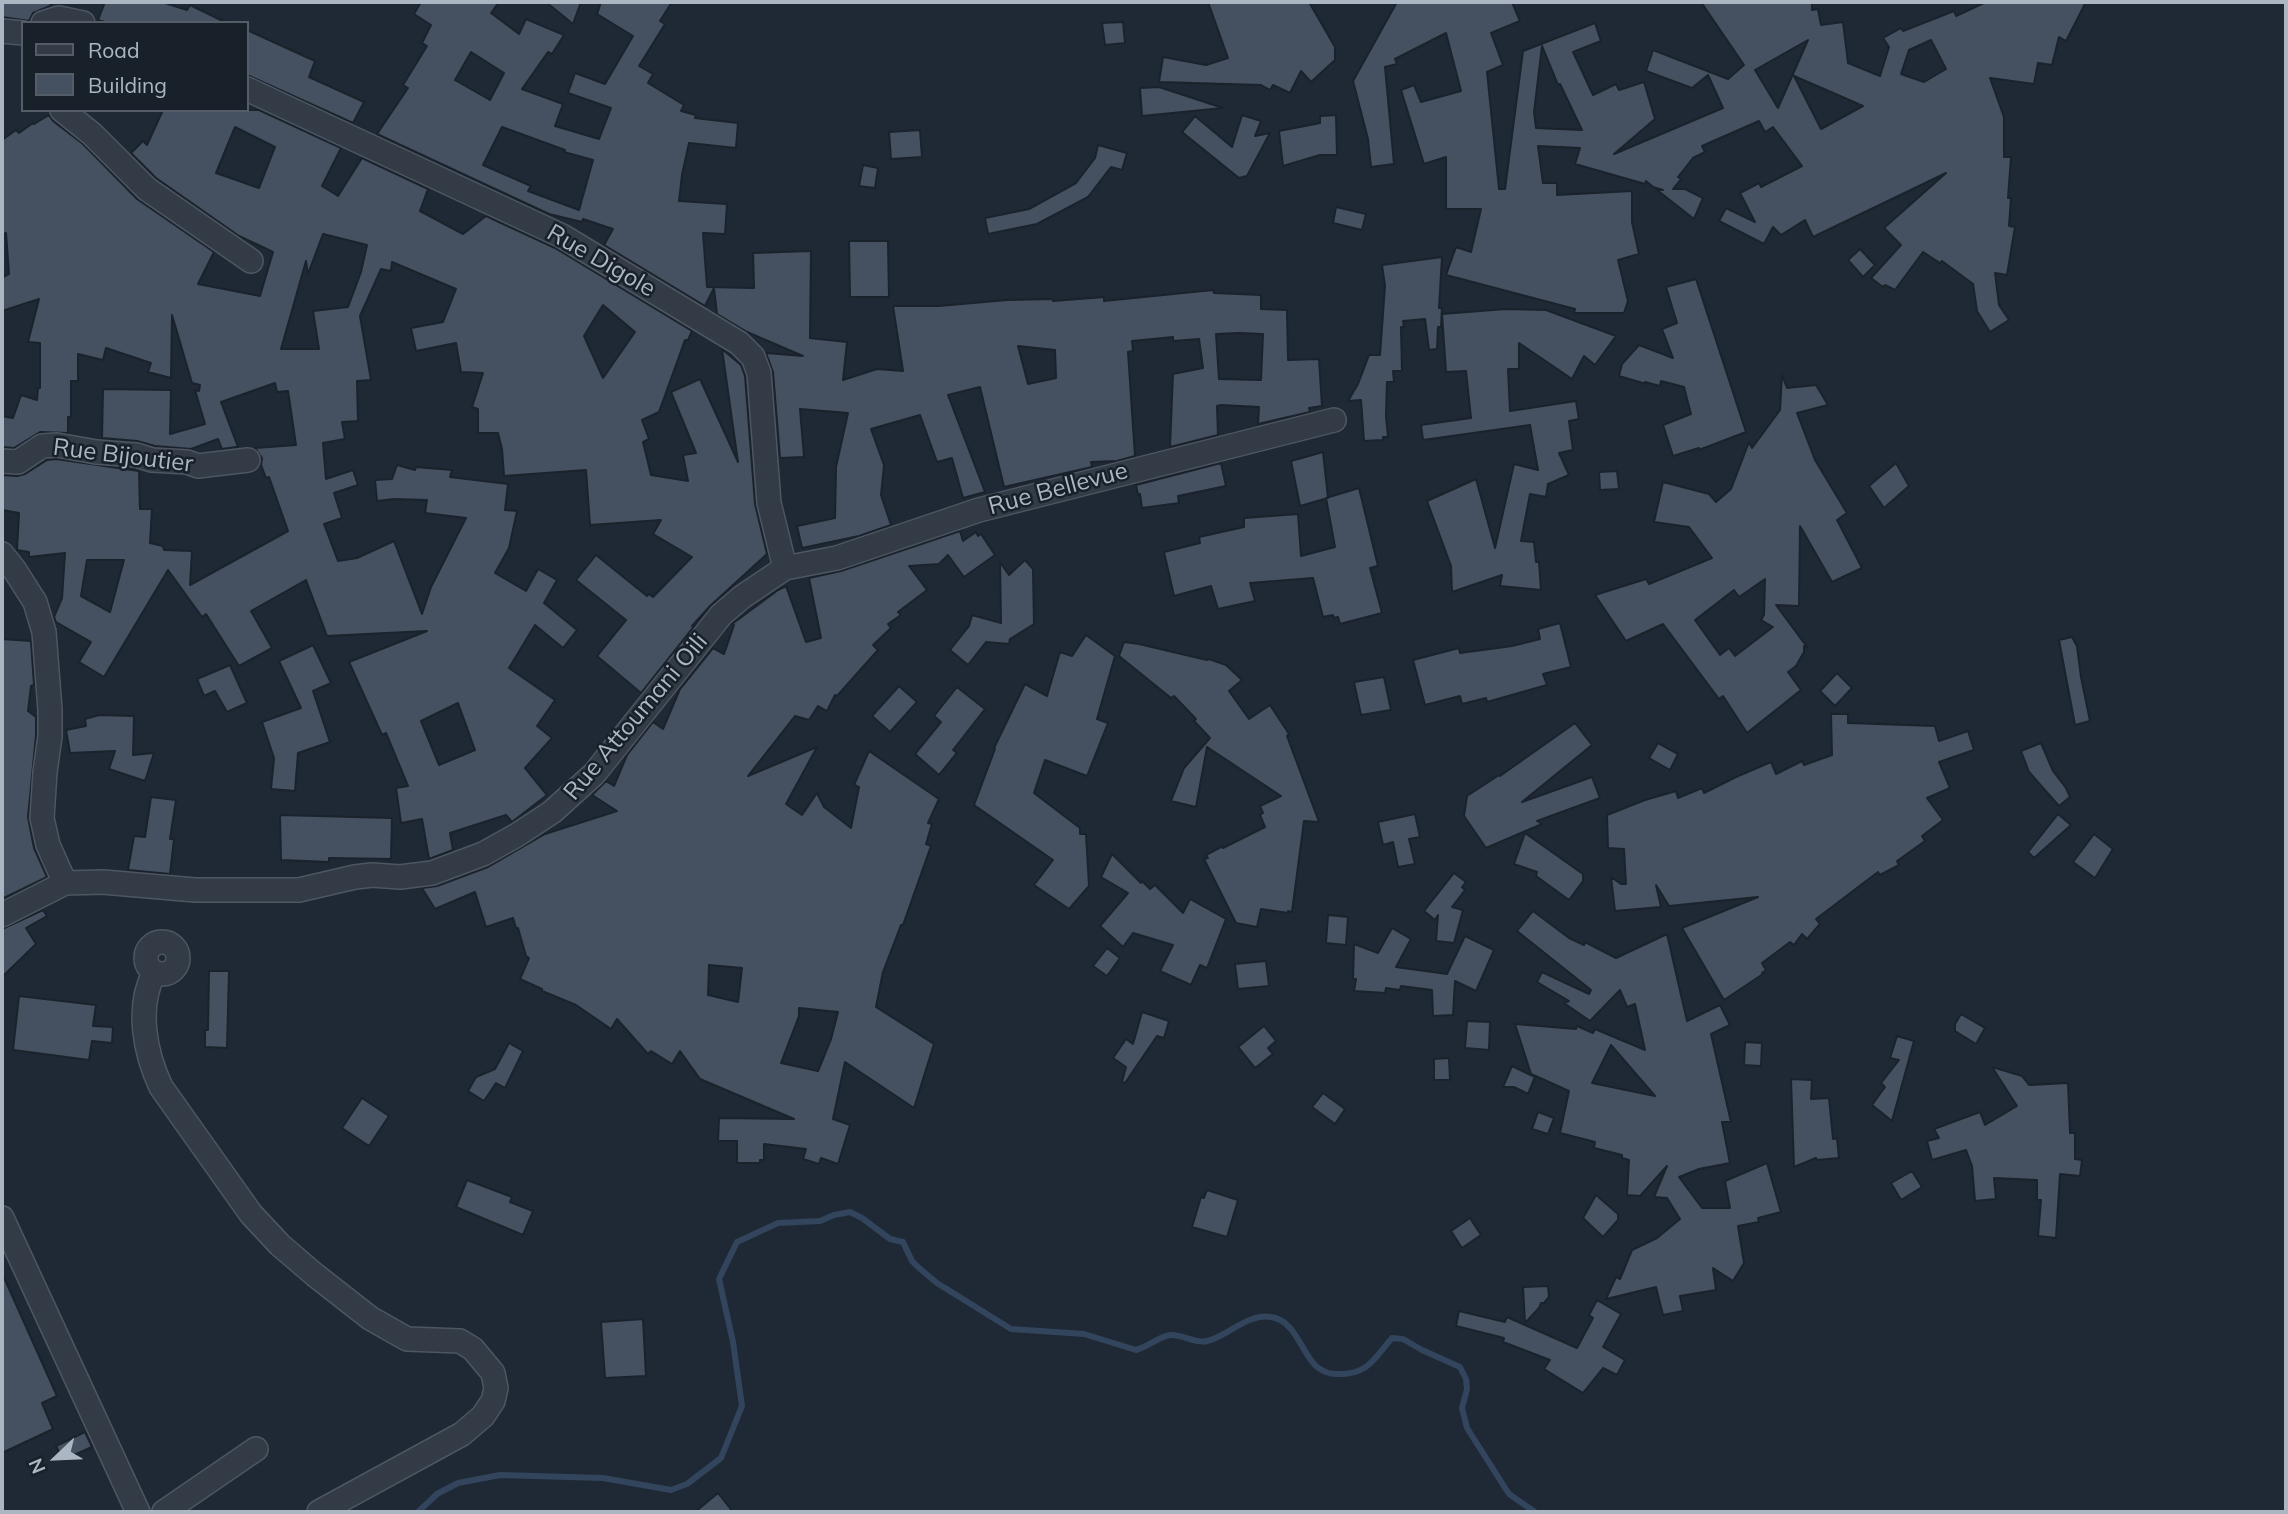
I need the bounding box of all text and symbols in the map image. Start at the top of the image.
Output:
legend [21,21,248,112]
text: Road [88,37,139,63]
text: Building [88,72,167,98]
street label: Rue Digole [542,218,660,304]
street label: Rue Bijoutier [51,433,195,479]
street label: Rue Bellevue [985,457,1131,521]
street label: Rue Attoumani Oili [558,628,714,806]
north arrow [21,1423,91,1493]
text: N [23,1455,51,1478]

